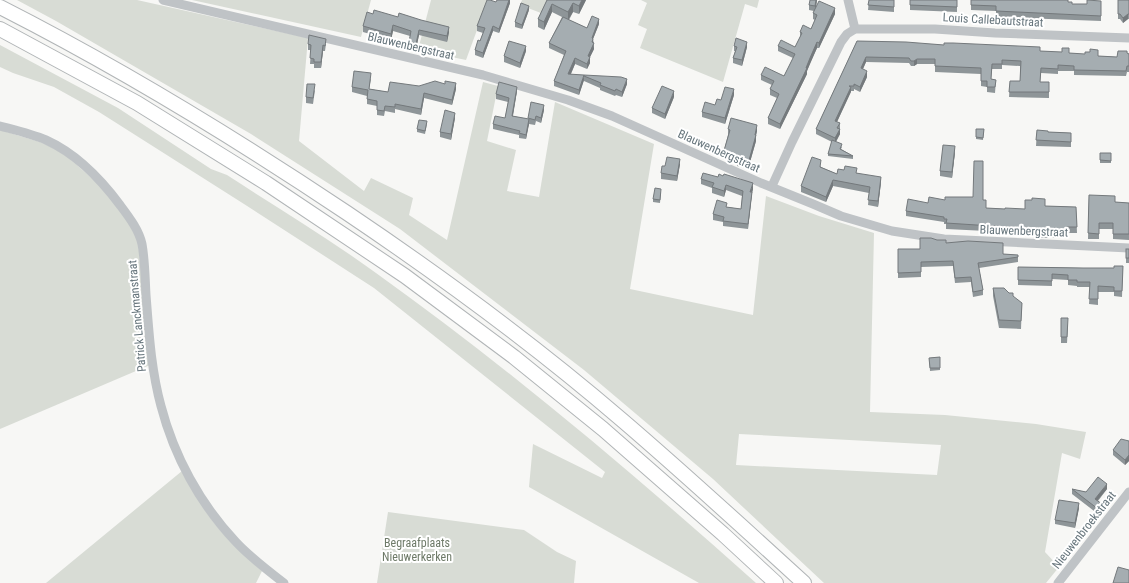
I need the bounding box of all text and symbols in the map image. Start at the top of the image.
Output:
street label: Louis Callebautstraat [942,10,1044,30]
street label: Blauwenbergstraat [366,29,456,63]
street label: Blauwenbergstraat [676,127,763,176]
street label: Blauwenbergstraat [979,222,1069,240]
street label: Patrick Lanckmanstraat [125,259,149,373]
street label: Nieuwenbroekstraat [1049,488,1119,572]
park label: Begraafplaats Nieuwerkerken [382,536,452,564]

